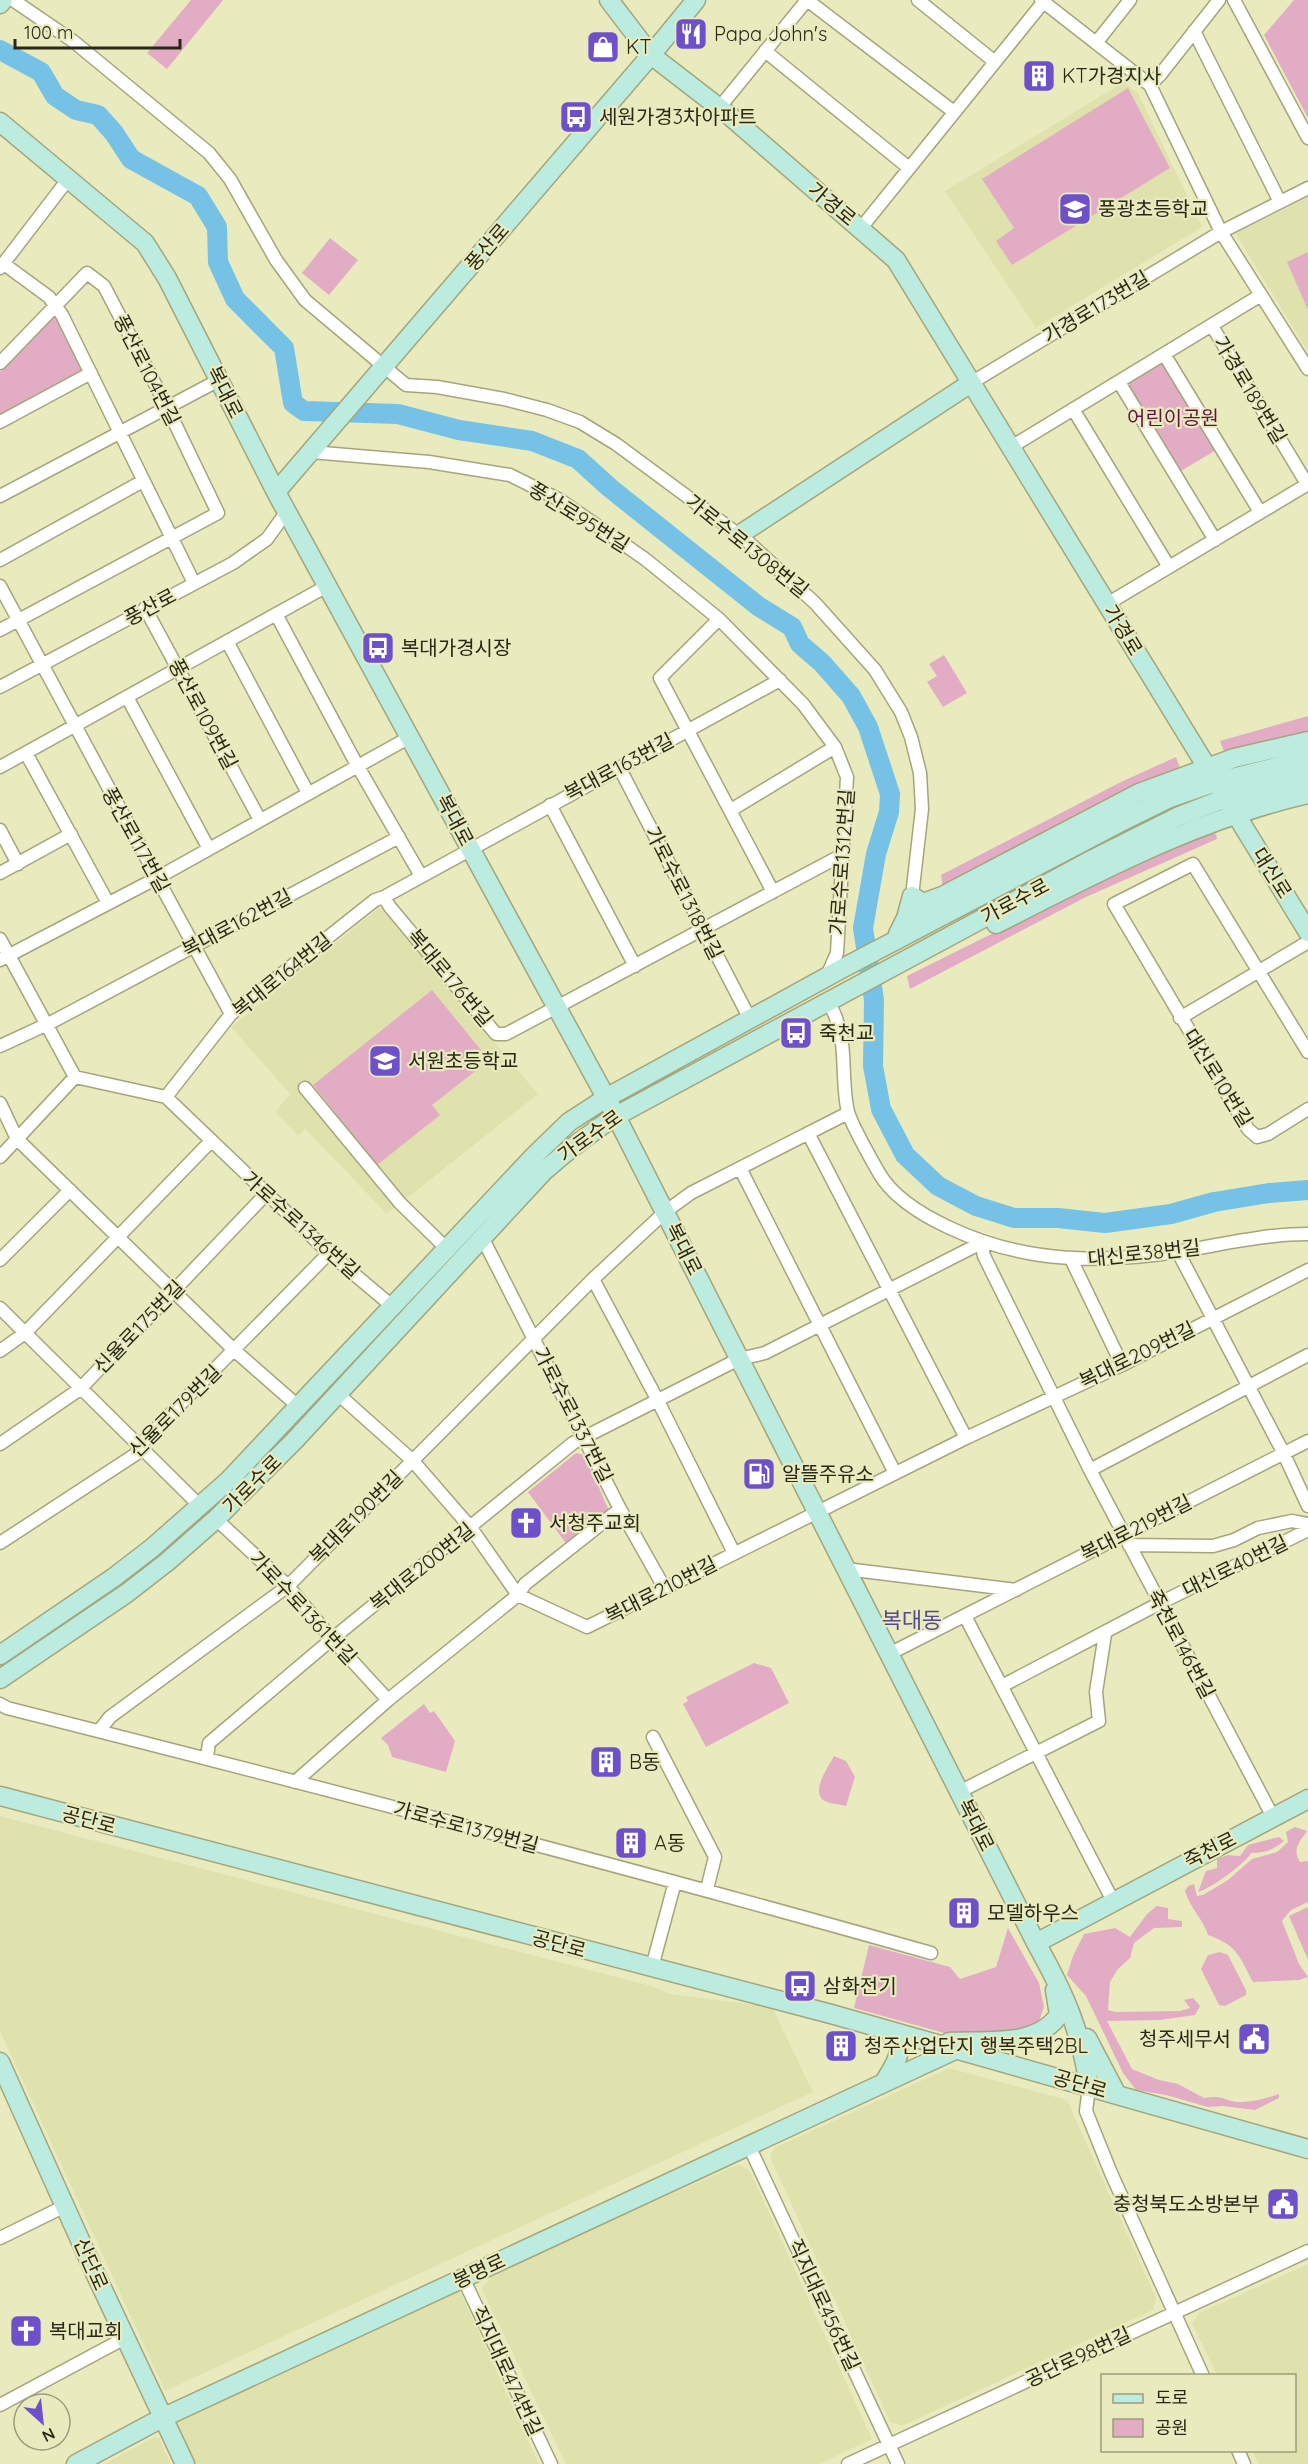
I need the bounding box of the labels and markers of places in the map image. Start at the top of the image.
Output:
restaurant icon: Papa John's [673,16,709,52]
place label: Papa John's [714,21,827,46]
shop icon: KT [585,29,621,65]
place label: KT [626,34,652,59]
building icon: KT가경지사 [1021,58,1057,94]
place label: KT가경지사 [1062,63,1161,88]
bus stop icon: 세원가경3차아파트 [558,99,594,135]
place label: 세원가경3차아파트 [599,104,757,129]
school or university icon: 풍광초등학교 [1057,191,1093,227]
place label: 풍광초등학교 [1098,196,1208,221]
bus stop icon: 복대가경시장 [360,630,396,666]
place label: 복대가경시장 [401,635,511,660]
bus stop icon: 죽천교 [778,1015,814,1051]
place label: 죽천교 [819,1020,874,1045]
school or university icon: 서원초등학교 [367,1043,403,1079]
place label: 서원초등학교 [408,1048,518,1073]
fuel station icon: 알뜰주유소 [741,1456,777,1492]
place label: 알뜰주유소 [782,1461,874,1486]
church icon: 서청주교회 [508,1505,544,1541]
place label: 서청주교회 [549,1510,641,1535]
building icon: B동 [588,1744,624,1780]
place label: B동 [629,1749,660,1774]
building icon: A동 [613,1825,649,1861]
place label: A동 [654,1830,685,1855]
building icon: 모델하우스 [946,1895,982,1931]
place label: 모델하우스 [987,1900,1079,1925]
bus stop icon: 삼화전기 [782,1968,818,2004]
place label: 삼화전기 [823,1973,897,1998]
public building icon: 청주세무서 [1236,2021,1272,2057]
place label: 청주세무서 [1139,2026,1231,2051]
building icon: 청주산업단지 행복주택2BL [823,2028,859,2064]
place label: 청주산업단지 행복주택2BL [864,2033,1089,2058]
public building icon: 충청북도소방본부 [1265,2186,1301,2222]
place label: 충청북도소방본부 [1113,2191,1260,2216]
church icon: 복대교회 [8,2313,44,2349]
place label: 복대교회 [49,2318,123,2343]

